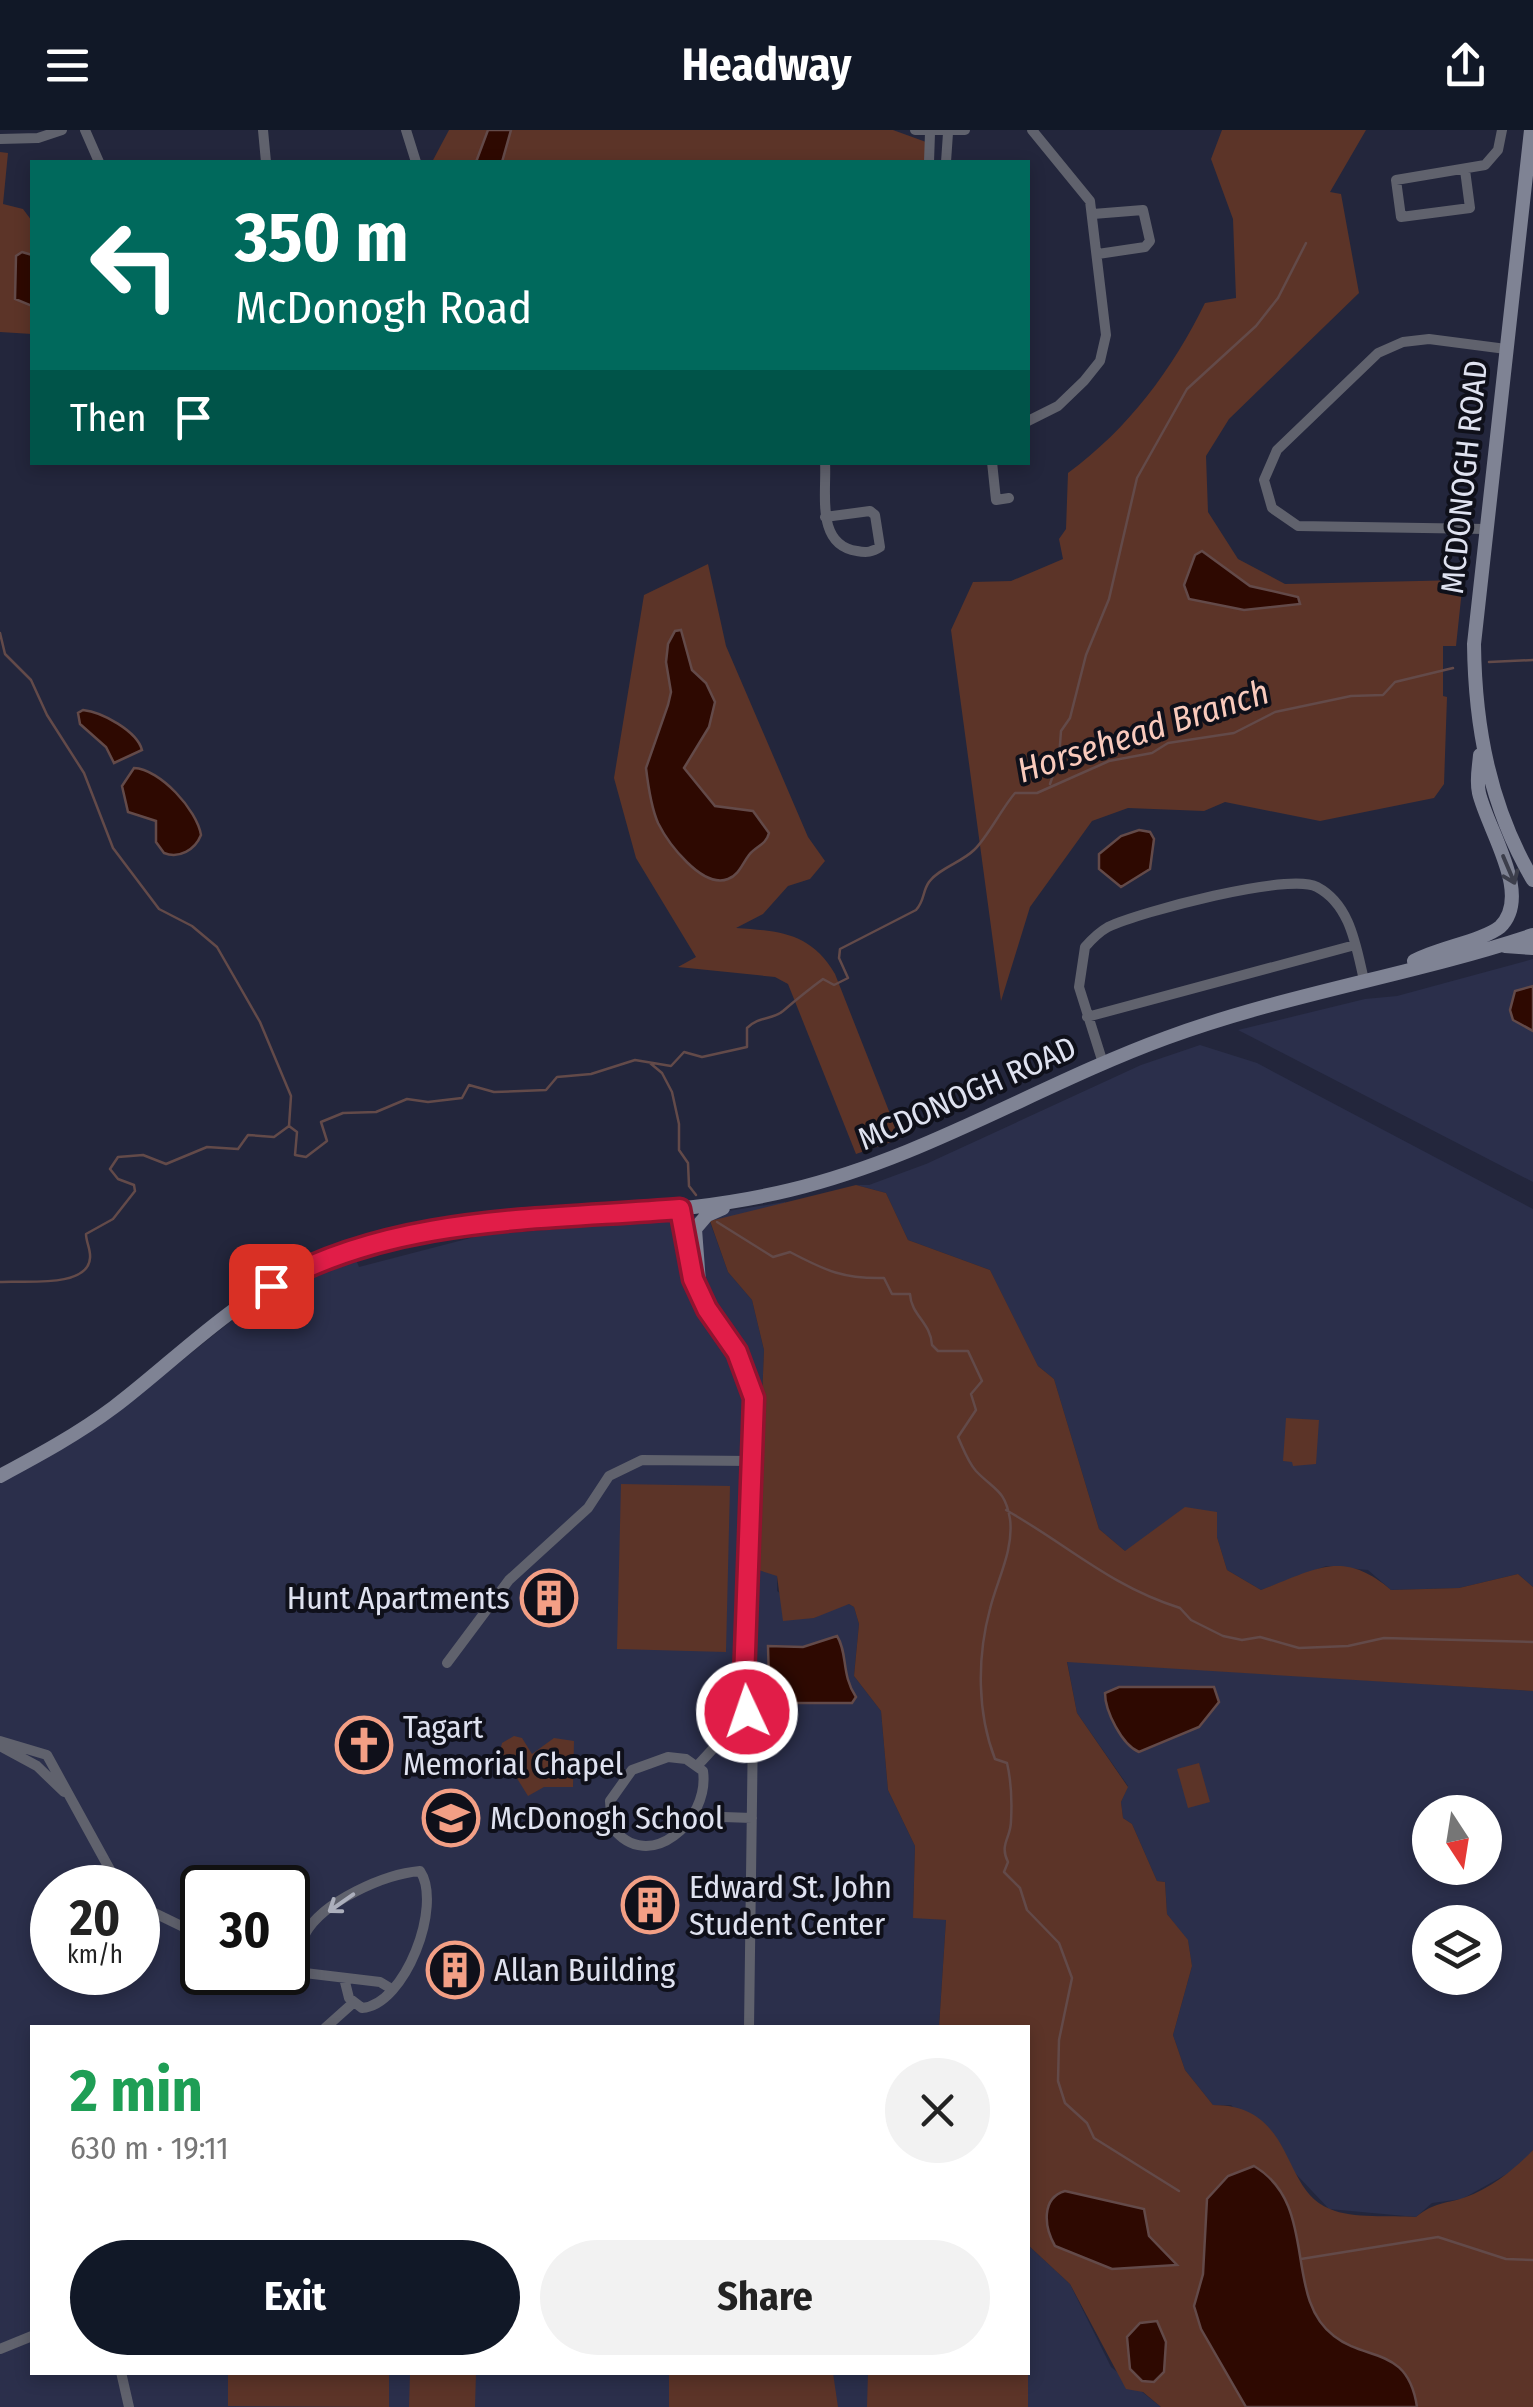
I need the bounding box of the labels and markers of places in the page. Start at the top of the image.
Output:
pin [229,1244,314,1329]
building icon: Hunt Apartments [519,1568,579,1628]
place label: Hunt Apartments [287,1579,510,1617]
place label: Tagart Memorial Chapel [403,1708,623,1783]
church icon: Tagart Memorial Chapel [334,1715,394,1775]
school or university icon: McDonogh School [421,1788,481,1848]
place label: McDonogh School [490,1799,724,1837]
place label: Edward St. John Student Center [689,1868,892,1943]
building icon: Edward St. John Student Center [620,1875,680,1935]
building icon: Allan Building [425,1940,485,2000]
place label: Allan Building [494,1951,675,1989]

